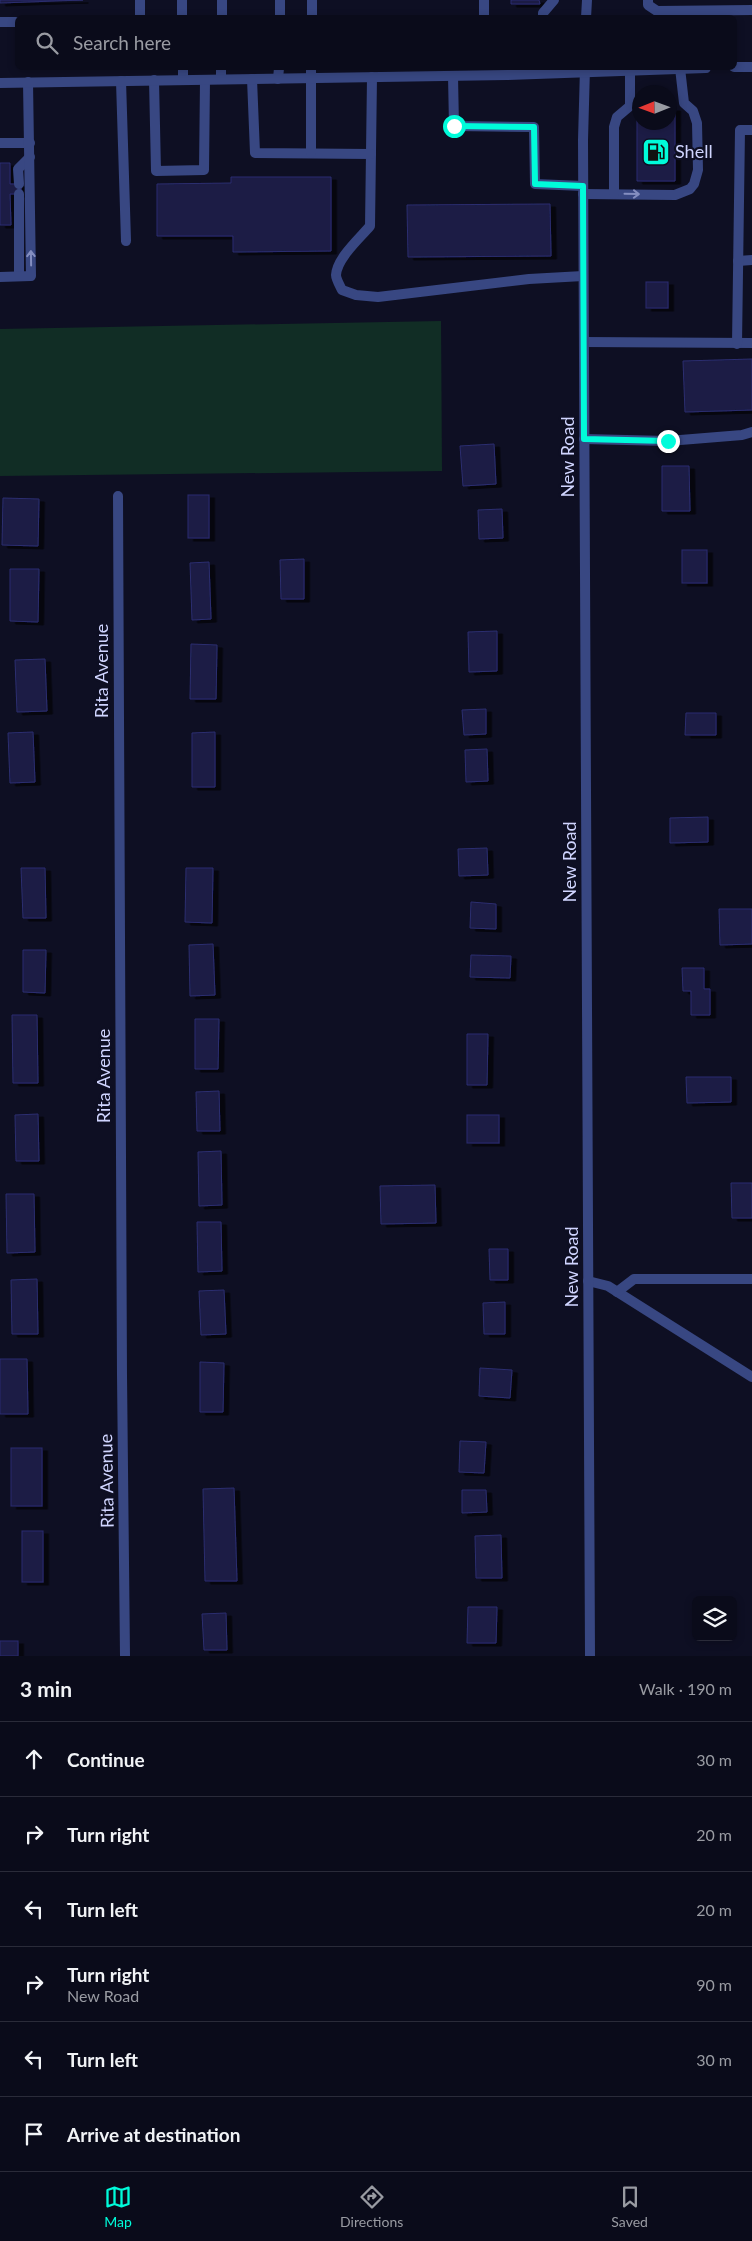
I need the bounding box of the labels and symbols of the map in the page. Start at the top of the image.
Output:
north arrow [632,85,677,130]
route start [443,115,466,138]
fuel station icon: Shell [641,137,671,167]
place label: Shell [675,140,713,162]
one-way arrow [623,189,639,199]
one-way arrow [26,251,36,267]
street label: New Road [556,416,578,498]
route end [657,430,680,453]
street label: Rita Avenue [90,624,112,718]
street label: New Road [558,821,580,903]
street label: Rita Avenue [92,1029,114,1123]
street label: New Road [560,1226,582,1308]
street label: Rita Avenue [94,1434,118,1528]

